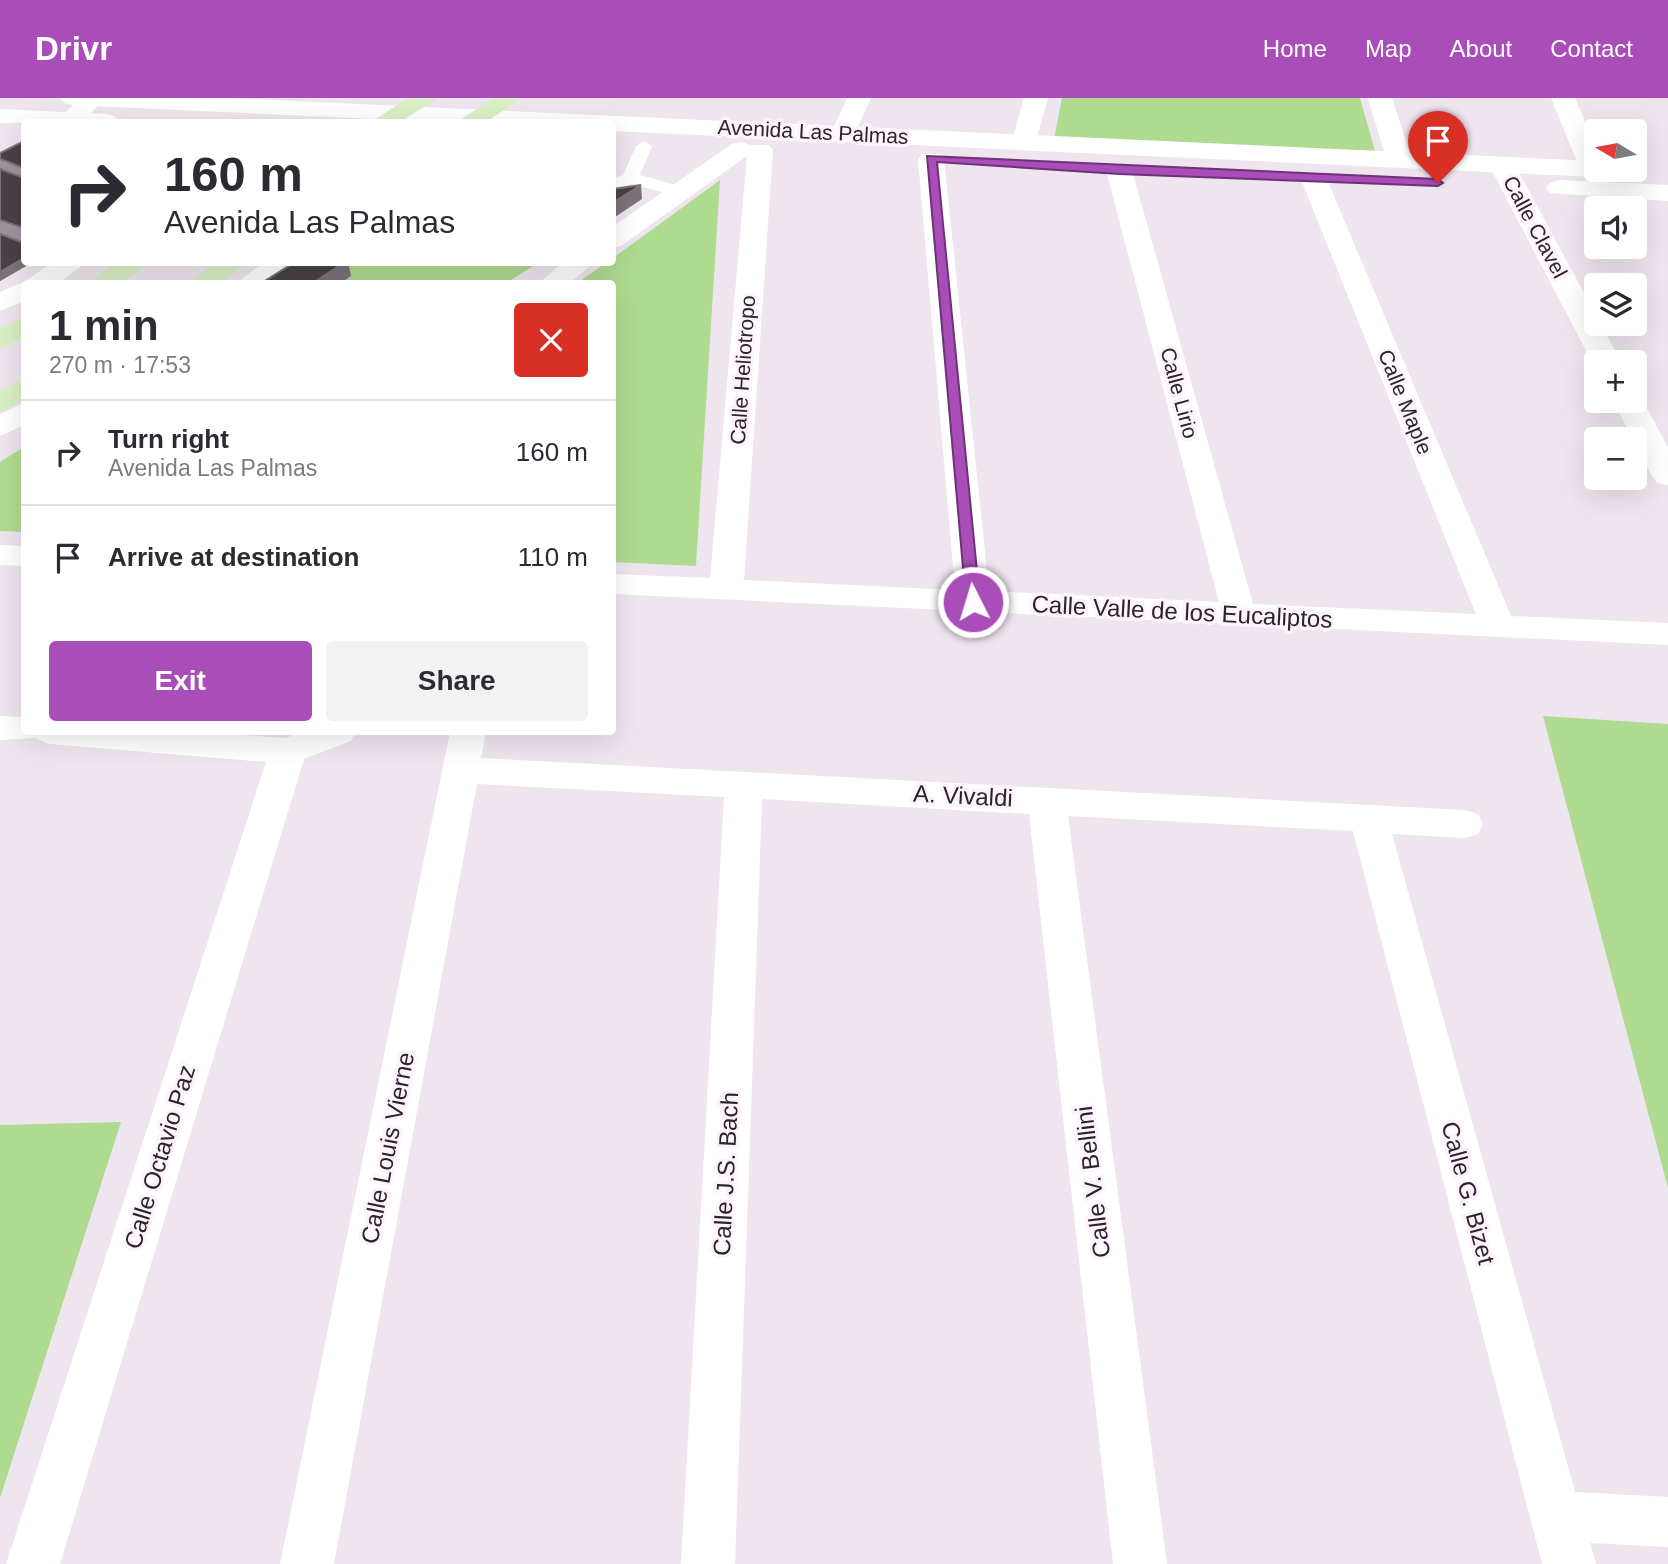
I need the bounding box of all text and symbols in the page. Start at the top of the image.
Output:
text: Drivr [35,30,112,67]
text: Home [1263,35,1327,62]
text: Map [1365,35,1412,62]
text: About [1450,35,1512,62]
text: Contact [1550,35,1633,62]
pin [1408,111,1468,183]
street label: Avenida Las Palmas [717,115,909,148]
north arrow [1584,119,1647,182]
map controls [1584,119,1647,490]
icon: arrive [1419,122,1457,160]
icon: right [49,147,140,238]
text: 160 m [164,147,303,201]
street label: Calle Clavel [1499,172,1572,282]
button: sound [1584,196,1647,259]
text: Avenida Las Palmas [164,204,455,240]
button: layers [1584,273,1647,336]
street label: Calle Heliotropo [726,295,759,445]
text: 1 min [49,302,159,349]
button: close [514,303,588,377]
street label: Calle Lirio [1156,345,1203,441]
street label: Calle Maple [1374,346,1437,458]
button: + [1584,350,1647,413]
text: 270 m · 17:53 [49,352,191,378]
text: Turn right [108,424,229,454]
button: − [1584,427,1647,490]
icon: right [49,434,87,472]
text: 160 m [516,437,588,467]
text: Avenida Las Palmas [108,455,317,481]
icon: arrive [49,539,87,577]
text: Arrive at destination [108,542,359,572]
text: 110 m [518,542,588,572]
position arrow [936,565,1010,639]
street label: Calle Valle de los Eucaliptos [1031,590,1333,633]
button: Exit [49,641,312,721]
button: Share [326,641,588,721]
street label: A. Vivaldi [913,779,1013,812]
street label: Calle Louis Vierne [356,1050,419,1246]
street label: Calle Octavio Paz [119,1062,200,1252]
street label: Calle J.S. Bach [708,1091,743,1257]
street label: Calle V. Bellini [1070,1105,1115,1259]
street label: Calle G. Bizet [1436,1119,1501,1268]

